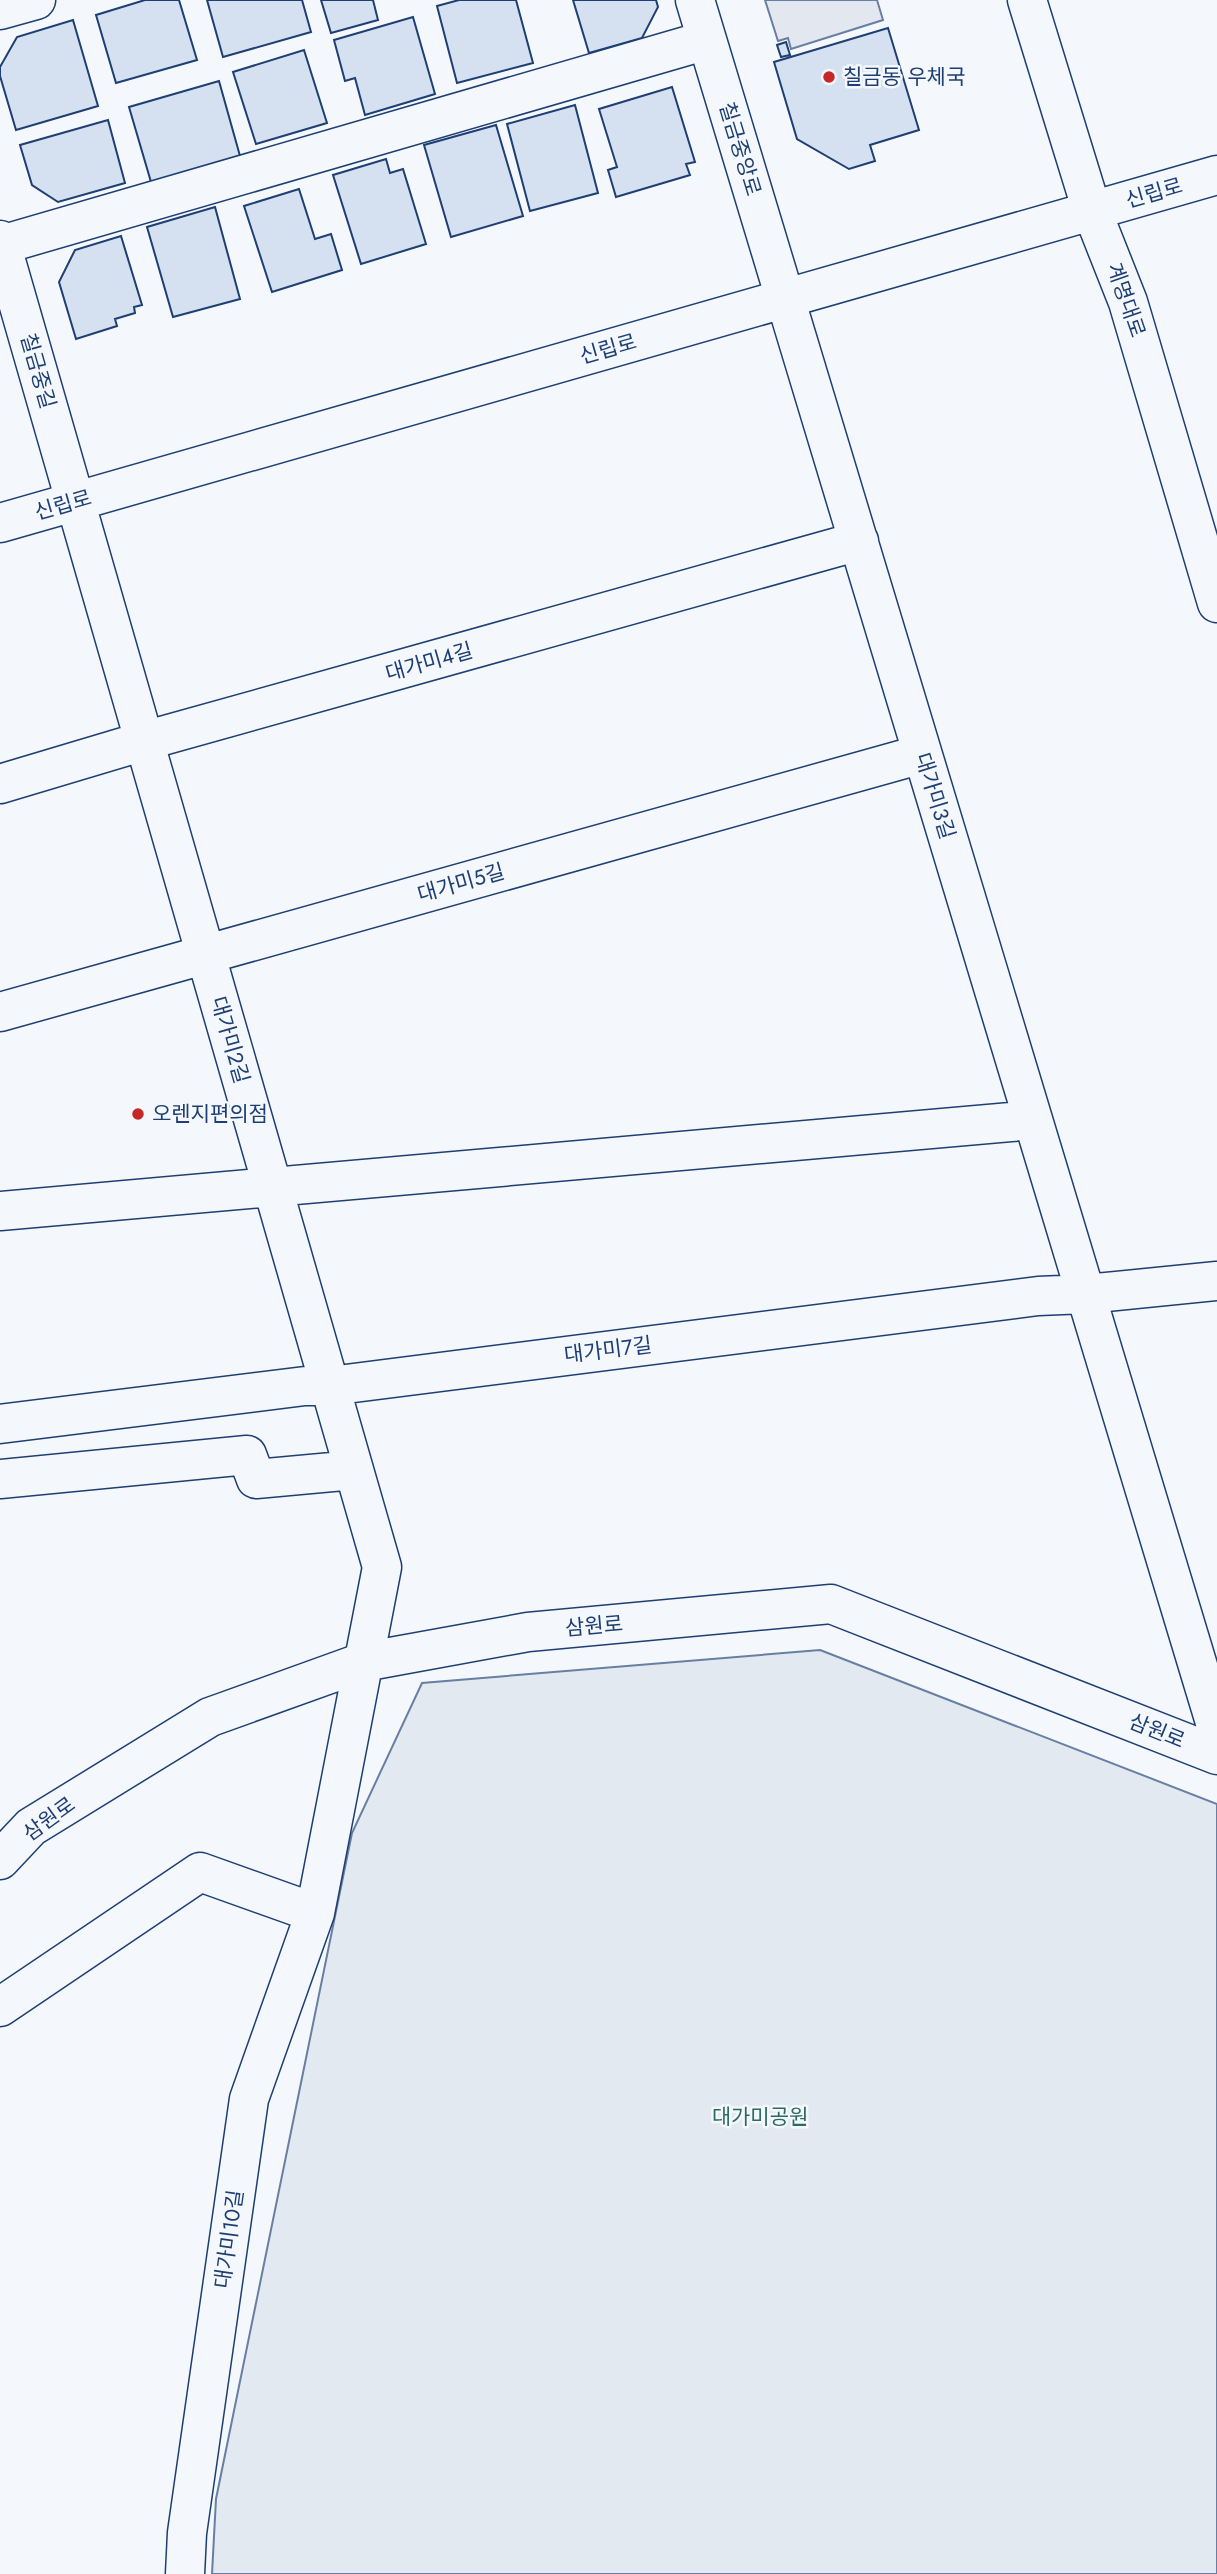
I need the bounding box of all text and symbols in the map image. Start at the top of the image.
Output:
place label: 칠금동 우체국 [843,62,965,92]
marker: 칠금동 우체국 [821,69,837,85]
street label: 칠금중앙로 [712,98,768,200]
street label: 신립로 [1122,171,1186,215]
street label: 계명대로 [1099,259,1153,341]
street label: 신립로 [576,327,640,371]
street label: 칠금중길 [13,330,63,412]
street label: 신립로 [31,483,95,527]
street label: 대가미4길 [382,635,476,689]
street label: 대가미3길 [908,749,962,843]
street label: 대가미5길 [414,856,508,910]
street label: 대가미2길 [203,993,257,1087]
place label: 오렌지편의점 [152,1099,268,1129]
marker: 오렌지편의점 [130,1106,146,1122]
street label: 대가미7길 [562,1330,654,1370]
street label: 삼원로 [564,1609,624,1643]
street label: 삼원로 [1125,1706,1189,1756]
street label: 삼원로 [17,1790,81,1848]
park label: 대가미공원 [712,2102,808,2132]
street label: 대가미10길 [207,2188,251,2290]

